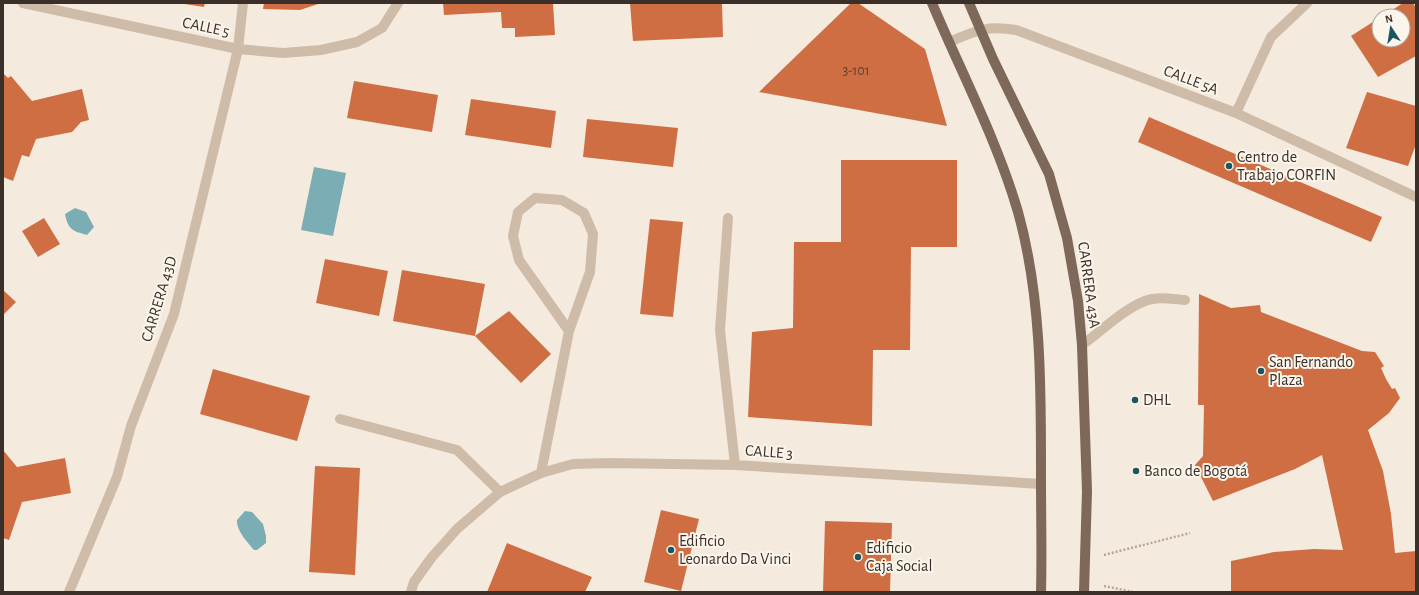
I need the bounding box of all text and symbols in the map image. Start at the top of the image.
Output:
north arrow [1371,8,1411,48]
text: N [1384,13,1394,25]
street label: CALLE 5 [181,14,231,40]
street label: CALLE 5A [1161,62,1221,98]
house number: 3-101 [842,64,870,78]
place label: Centro de Trabajo CORFIN [1237,149,1336,184]
marker: Centro de Trabajo CORFIN [1224,161,1234,171]
street label: CARRERA 43A [1075,241,1103,329]
street label: CARRERA 43D [138,254,180,344]
place label: San Fernando Plaza [1269,354,1353,388]
marker: San Fernando Plaza [1256,366,1266,376]
place label: DHL [1143,392,1171,408]
marker: DHL [1130,395,1140,405]
street label: CALLE 3 [745,442,793,462]
place label: Banco de Bogotá [1144,463,1247,479]
marker: Banco de Bogotá [1131,466,1141,476]
place label: Edificio Leonardo Da Vinci [679,533,791,567]
place label: Edificio Caja Social [866,540,932,575]
marker: Edificio Leonardo Da Vinci [666,545,676,555]
marker: Edificio Caja Social [853,552,863,562]

